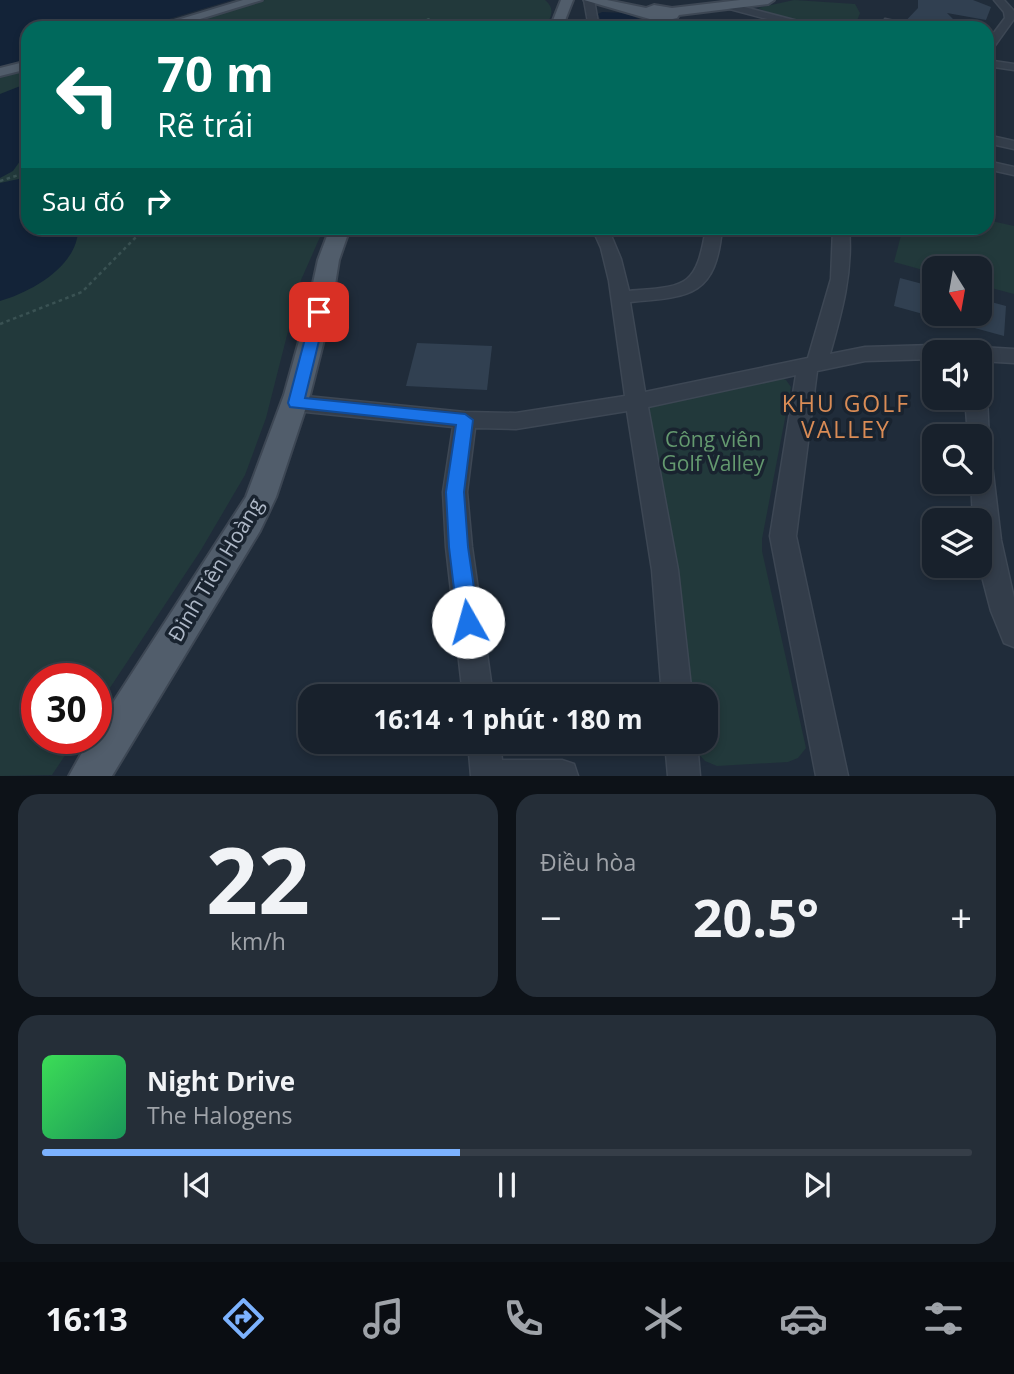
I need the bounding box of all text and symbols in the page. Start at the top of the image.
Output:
text: 70 m [157,40,274,106]
icon: left [42,49,133,140]
text: Rẽ trái [157,103,253,146]
icon: right [139,182,177,220]
text: Sau đó [42,183,125,219]
north arrow [922,256,992,326]
map controls [922,256,992,578]
pin [289,282,349,342]
icon: arrive [300,293,338,331]
button: sound [922,340,992,410]
district label: KHU GOLF VALLEY [782,387,910,445]
button: search [922,424,992,494]
park label: Công viên Golf Valley [662,425,765,477]
street label: Đinh Tiên Hoàng [161,492,269,646]
button: layers [922,508,992,578]
position arrow [431,585,505,659]
speed limit sign: 30 [21,663,112,754]
text: 16:14 · 1 phút · 180 m [373,701,643,737]
text: 22 [206,817,310,941]
text: Điều hòa [540,846,636,878]
text: 20.5° [693,881,819,952]
text: − [540,891,562,943]
text: + [950,891,972,943]
text: km/h [230,925,286,957]
text: Night Drive [147,1063,295,1099]
text: The Halogens [147,1099,293,1131]
icon: previous [178,1166,216,1204]
icon: pause [488,1166,526,1204]
icon: next [798,1166,836,1204]
icon: directions [219,1294,268,1343]
icon: music [359,1294,408,1343]
icon: phone [499,1294,548,1343]
icon: climate [639,1294,688,1343]
icon: car [779,1294,828,1343]
icon: filters [919,1294,968,1343]
text: 16:13 [46,1297,128,1340]

